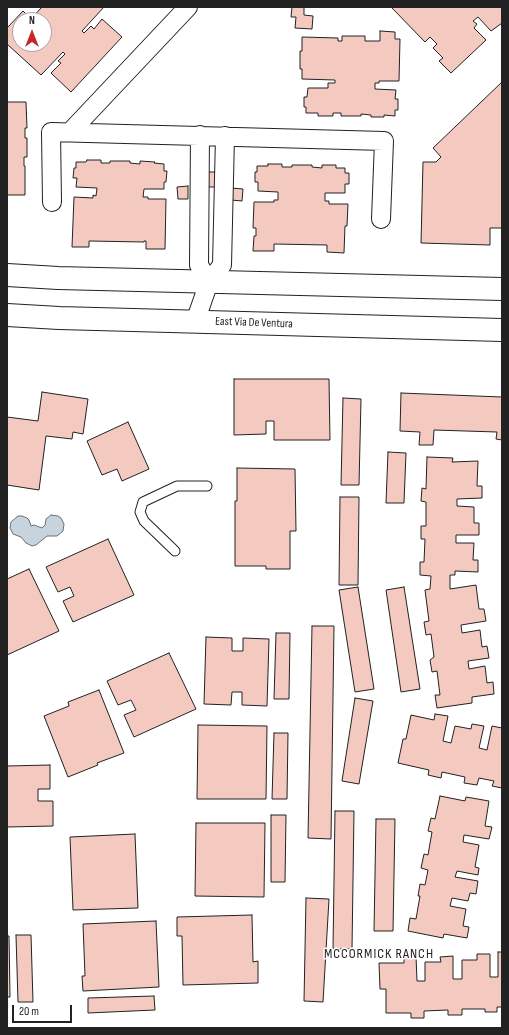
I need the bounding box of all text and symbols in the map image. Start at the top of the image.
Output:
north arrow [12,12,52,52]
text: N [29,14,35,27]
street label: East Via De Ventura [215,314,293,332]
district label: MCCORMICK RANCH [324,946,434,962]
scale bar [14,997,74,1023]
text: 20 m [19,1004,39,1019]

